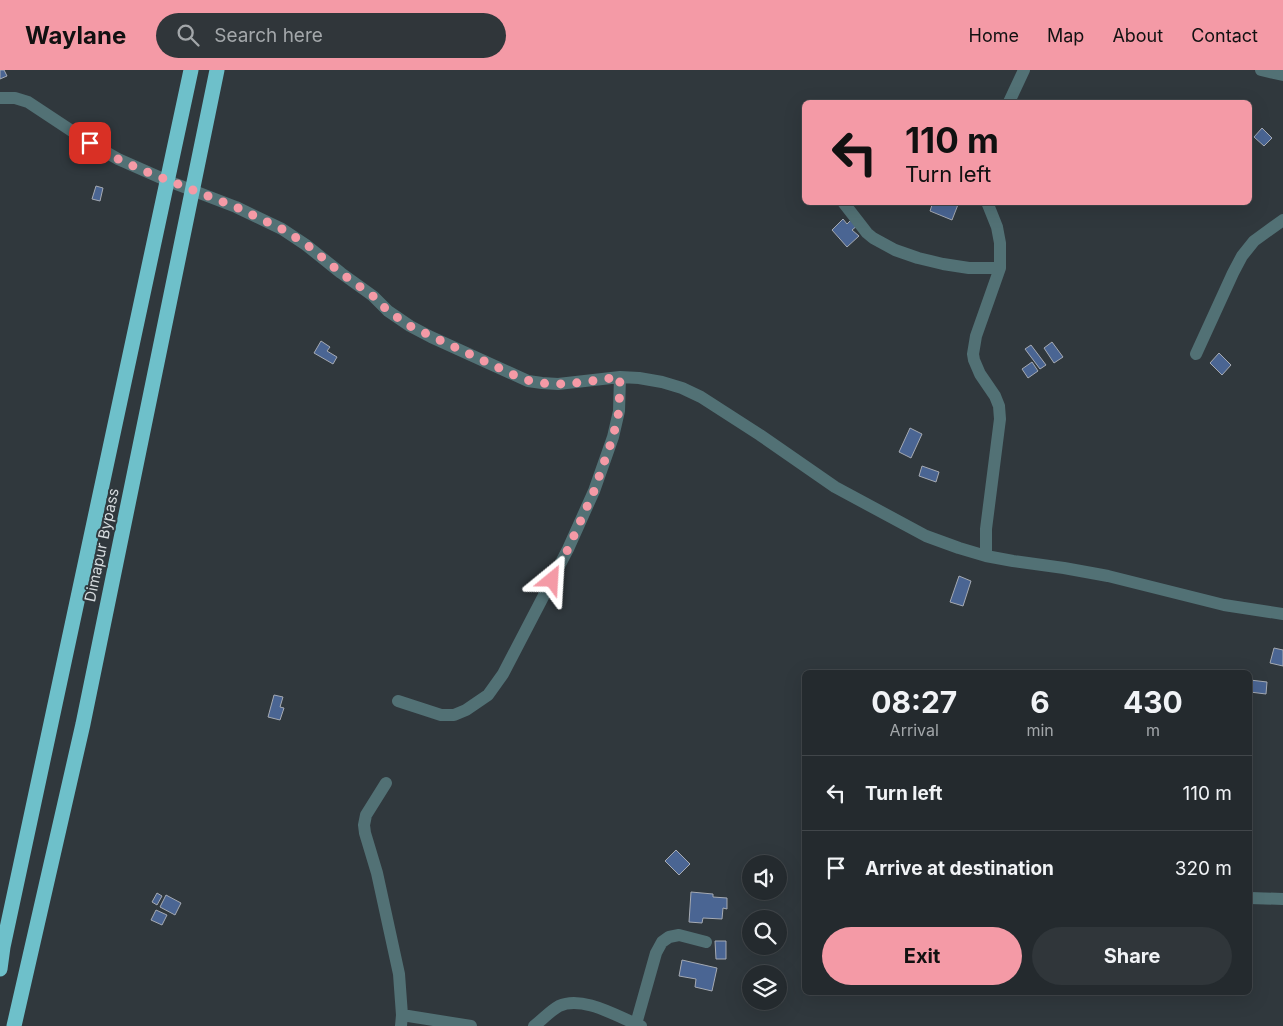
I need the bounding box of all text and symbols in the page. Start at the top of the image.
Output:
search box [156,13,506,58]
text: Waylane [25,21,126,50]
icon: search [174,21,202,49]
text: Search here [214,24,323,47]
text: Home [969,25,1019,46]
text: Map [1047,25,1084,46]
text: About [1112,25,1163,46]
text: Contact [1191,25,1258,46]
text: 110 m [905,119,999,161]
icon: left [822,120,887,185]
pin [69,122,111,164]
icon: arrive [76,129,104,157]
text: Turn left [905,161,991,187]
street label: Dimapur Bypass [80,486,123,603]
position arrow [525,553,577,605]
text: 08:27 [871,684,957,720]
text: 6 [1030,684,1050,720]
text: 430 [1123,684,1183,720]
text: Arrival [890,720,939,740]
text: min [1026,720,1054,740]
text: m [1146,720,1160,740]
icon: left [822,779,850,807]
text: Turn left [865,782,943,805]
text: 110 m [1183,782,1232,805]
icon: arrive [822,854,850,882]
map controls [742,855,787,1010]
button: sound [742,855,787,900]
text: Arrive at destination [865,857,1054,880]
text: 320 m [1175,857,1232,880]
button: search [742,910,787,955]
button: Exit [822,927,1022,985]
button: Share [1032,927,1232,985]
button: layers [742,965,787,1010]

